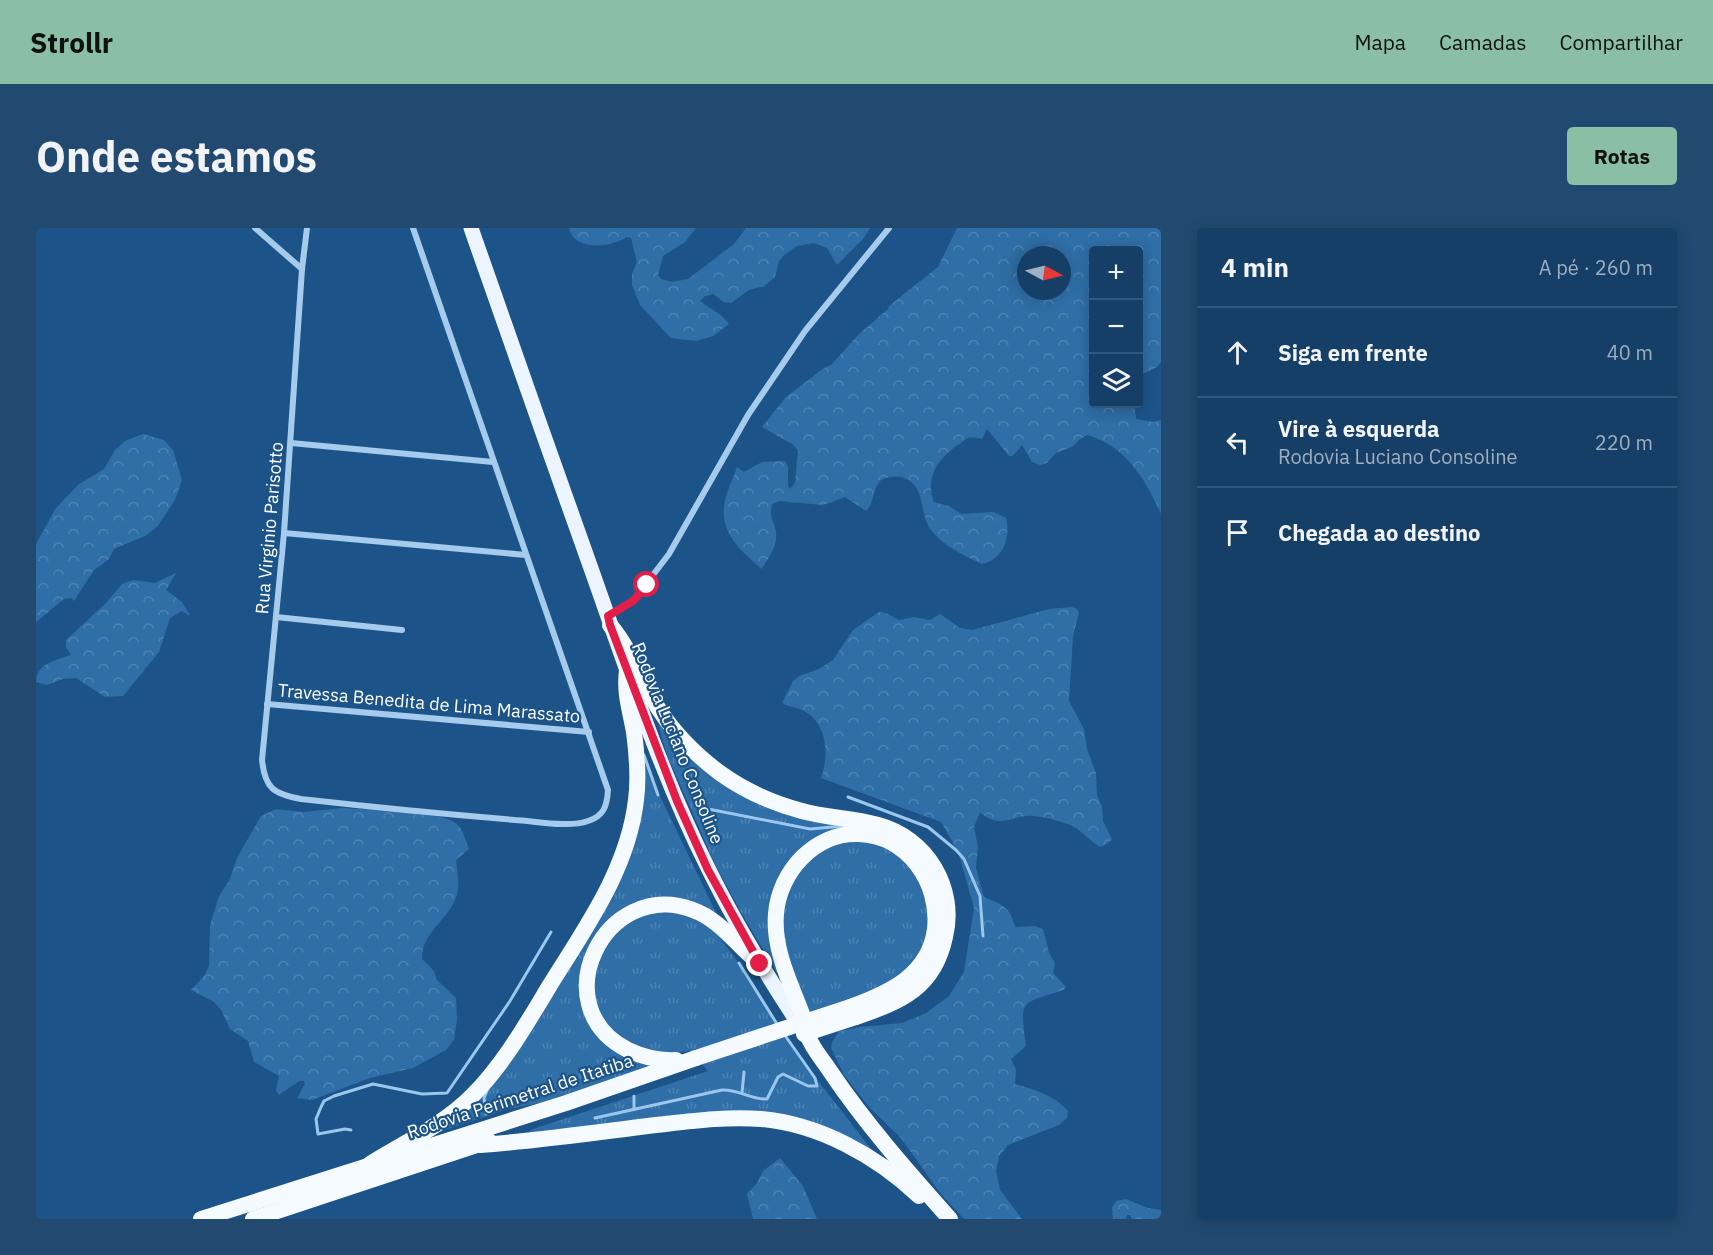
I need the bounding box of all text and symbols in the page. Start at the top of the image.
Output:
text: Strollr [30,24,113,61]
text: Mapa [1354,28,1406,56]
text: Camadas [1439,28,1526,56]
text: Compartilhar [1559,28,1683,56]
button: Rotas [1567,127,1677,185]
text: Onde estamos [36,129,317,184]
north arrow [1017,246,1071,300]
map controls [1089,246,1143,408]
button: + [1089,246,1143,300]
text: 4 min [1221,250,1289,284]
text: A pé · 260 m [1539,254,1653,281]
button: − [1089,300,1143,354]
icon: ahead [1221,336,1254,369]
text: Siga em frente [1278,338,1428,367]
text: 40 m [1607,339,1653,366]
button: layers [1089,354,1143,408]
text: Vire à esquerda [1278,414,1440,443]
icon: left [1221,426,1254,459]
text: 220 m [1595,429,1653,456]
street label: Rua Virginio Parisotto [250,441,288,615]
text: Rodovia Luciano Consoline [1278,443,1517,470]
icon: arrive [1221,516,1254,549]
text: Chegada ao destino [1278,518,1481,547]
route start [633,571,659,597]
street label: Rodovia Luciano Consoline [627,639,729,847]
street label: Travessa Benedita de Lima Marassato [277,678,581,728]
route end [746,950,772,976]
street label: Rodovia Perimetral de Itatiba [404,1048,636,1143]

